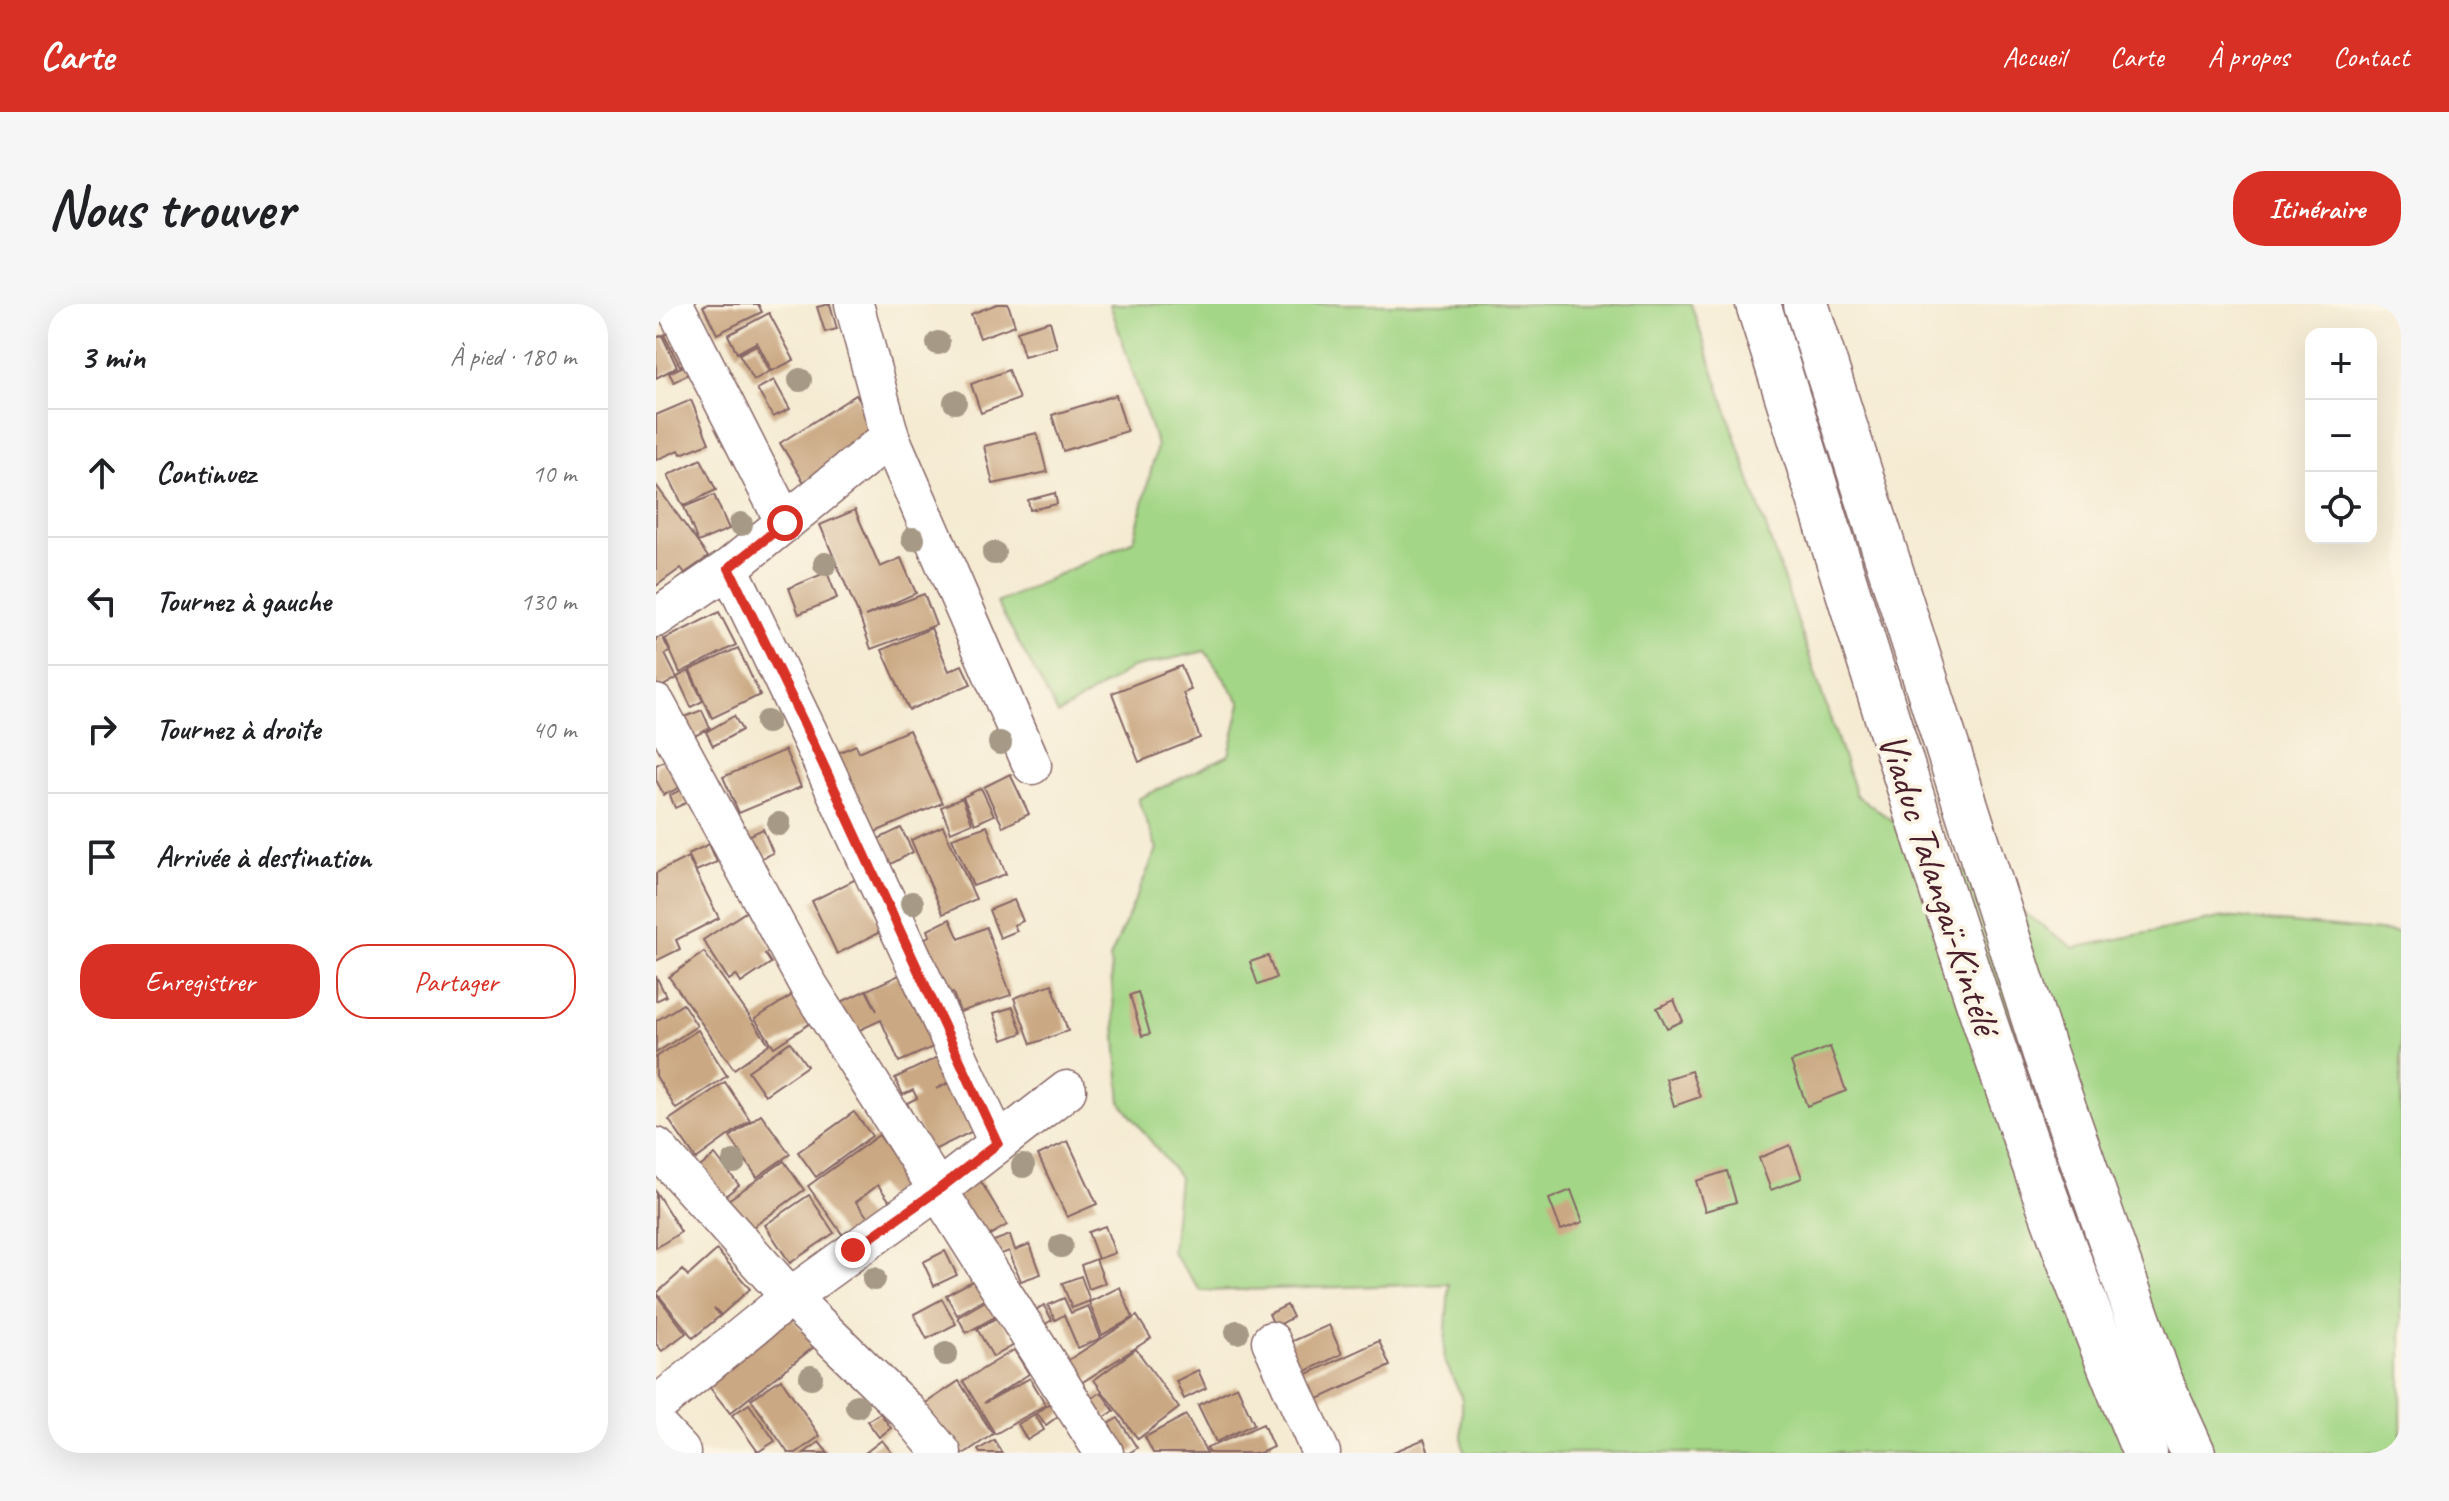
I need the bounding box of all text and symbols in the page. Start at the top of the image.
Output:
text: Carte [40,33,114,80]
text: Accueil [2003,39,2066,74]
text: Carte [2110,39,2164,74]
text: À propos [2208,39,2289,74]
text: Contact [2333,39,2409,74]
button: Itinéraire [2233,171,2401,246]
text: Nous trouver [48,173,294,244]
map controls [2305,328,2377,544]
button: + [2305,328,2377,400]
text: 3 min [80,335,145,378]
text: À pied · 180 m [450,340,576,373]
button: − [2305,400,2377,472]
icon: ahead [80,451,124,495]
text: Continuez [156,454,255,492]
text: 10 m [532,457,576,490]
button: locate [2305,472,2377,544]
route start [767,505,803,541]
icon: left [80,579,124,623]
text: Tournez à gauche [156,582,331,620]
text: 130 m [520,585,576,618]
icon: right [80,707,124,751]
text: Tournez à droite [156,710,320,748]
text: 40 m [532,713,576,746]
street label: Viaduc Talangaï-Kintélé [1867,727,2013,1046]
icon: arrive [80,835,124,879]
text: Arrivée à destination [156,838,371,876]
button: Enregistrer [80,944,320,1019]
button: Partager [336,944,576,1019]
route end [835,1232,871,1268]

